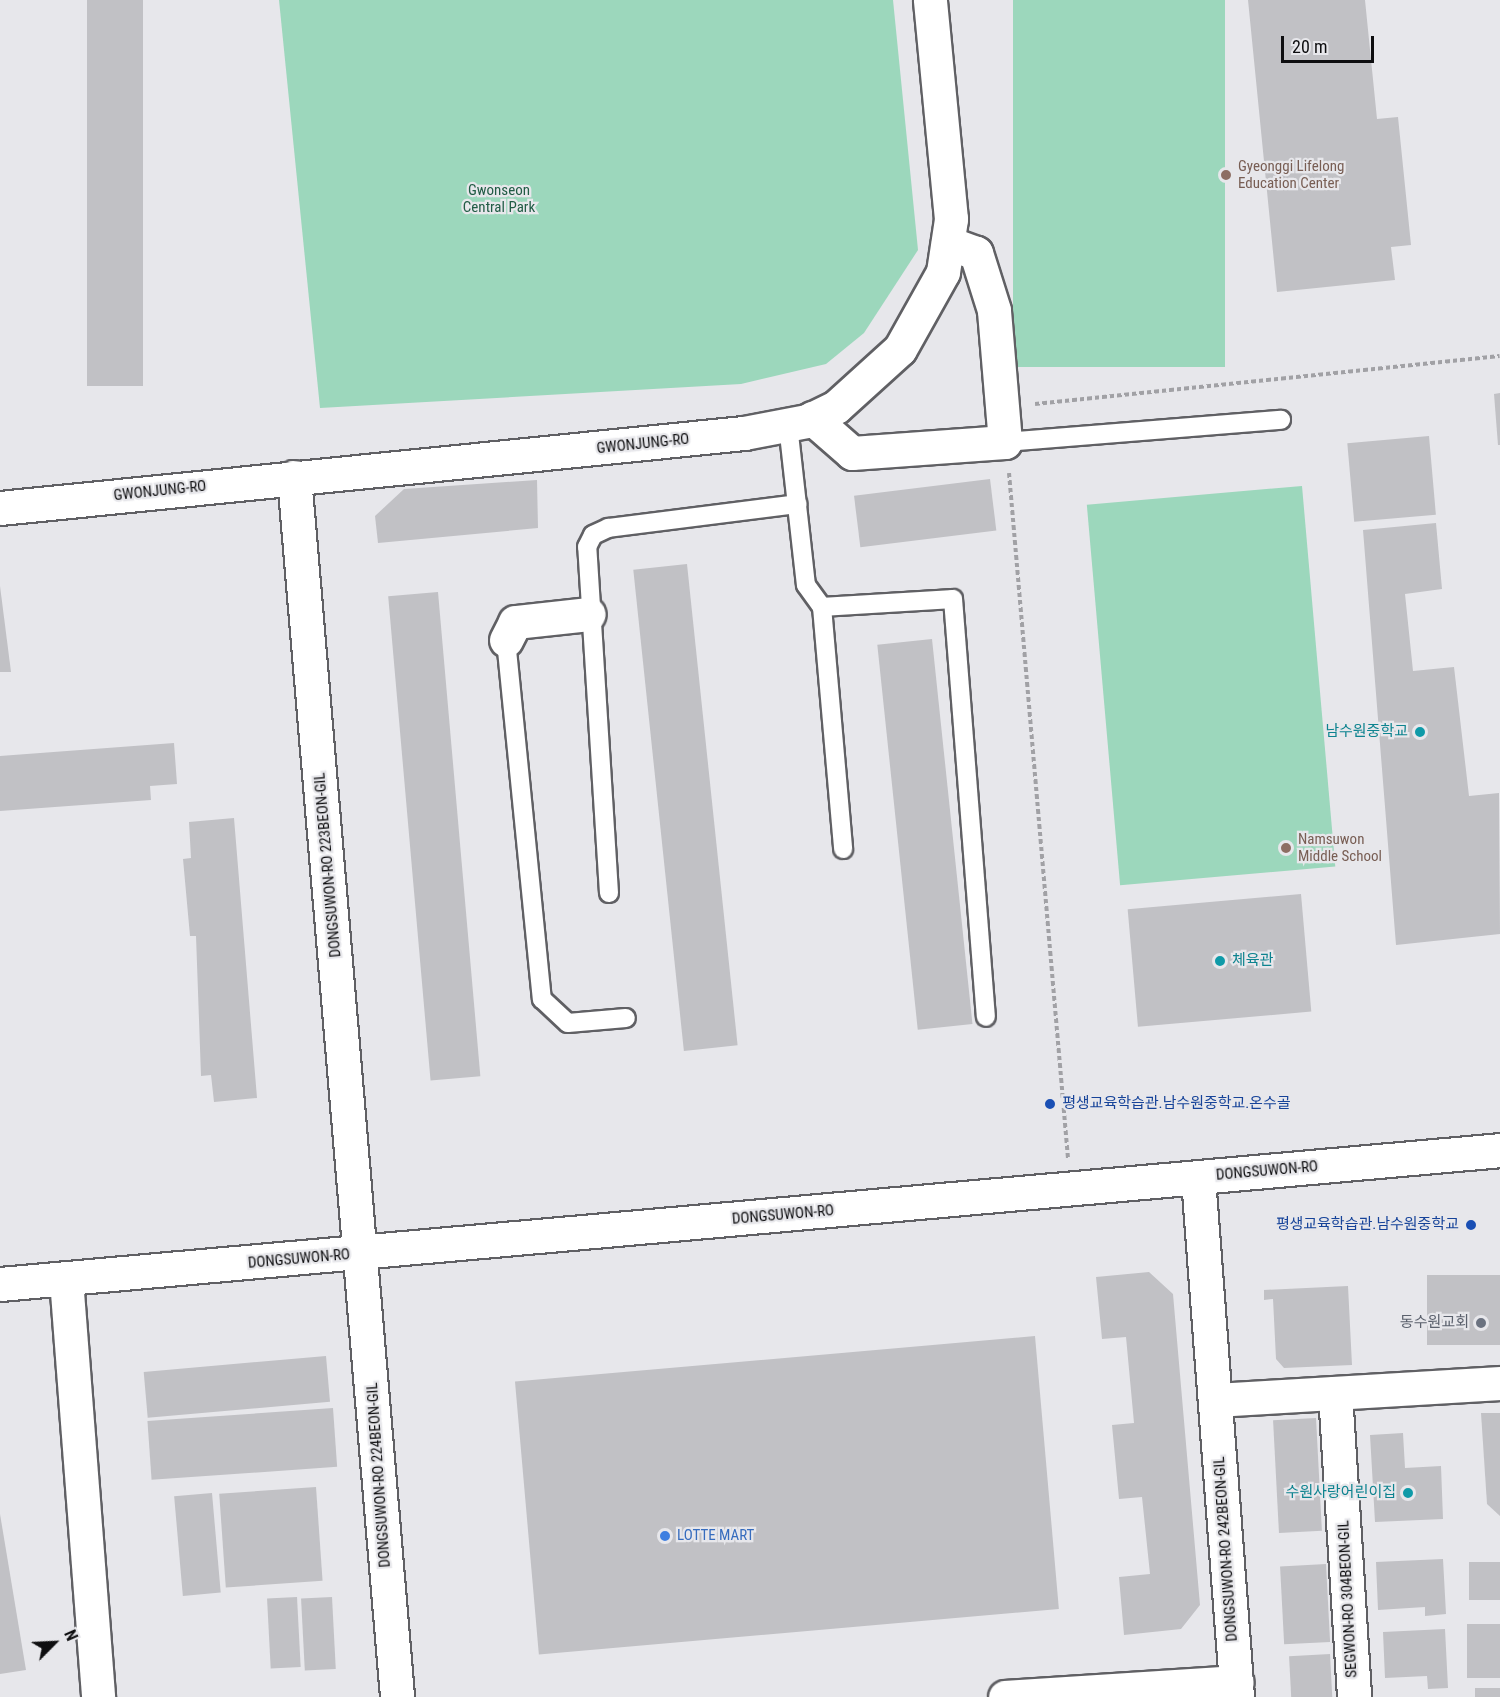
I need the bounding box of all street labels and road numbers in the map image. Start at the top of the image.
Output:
street label: GWONJUNG-RO [596,430,690,458]
street label: GWONJUNG-RO [113,477,207,505]
street label: DONGSUWON-RO 223BEON-GIL [311,772,345,958]
street label: DONGSUWON-RO [1215,1158,1319,1184]
street label: DONGSUWON-RO [731,1202,835,1228]
street label: DONGSUWON-RO [247,1246,351,1272]
street label: DONGSUWON-RO 224BEON-GIL [364,1382,394,1568]
street label: DONGSUWON-RO 242BEON-GIL [1211,1456,1241,1642]
street label: SEGWON-RO 304BEON-GIL [1335,1520,1361,1678]

